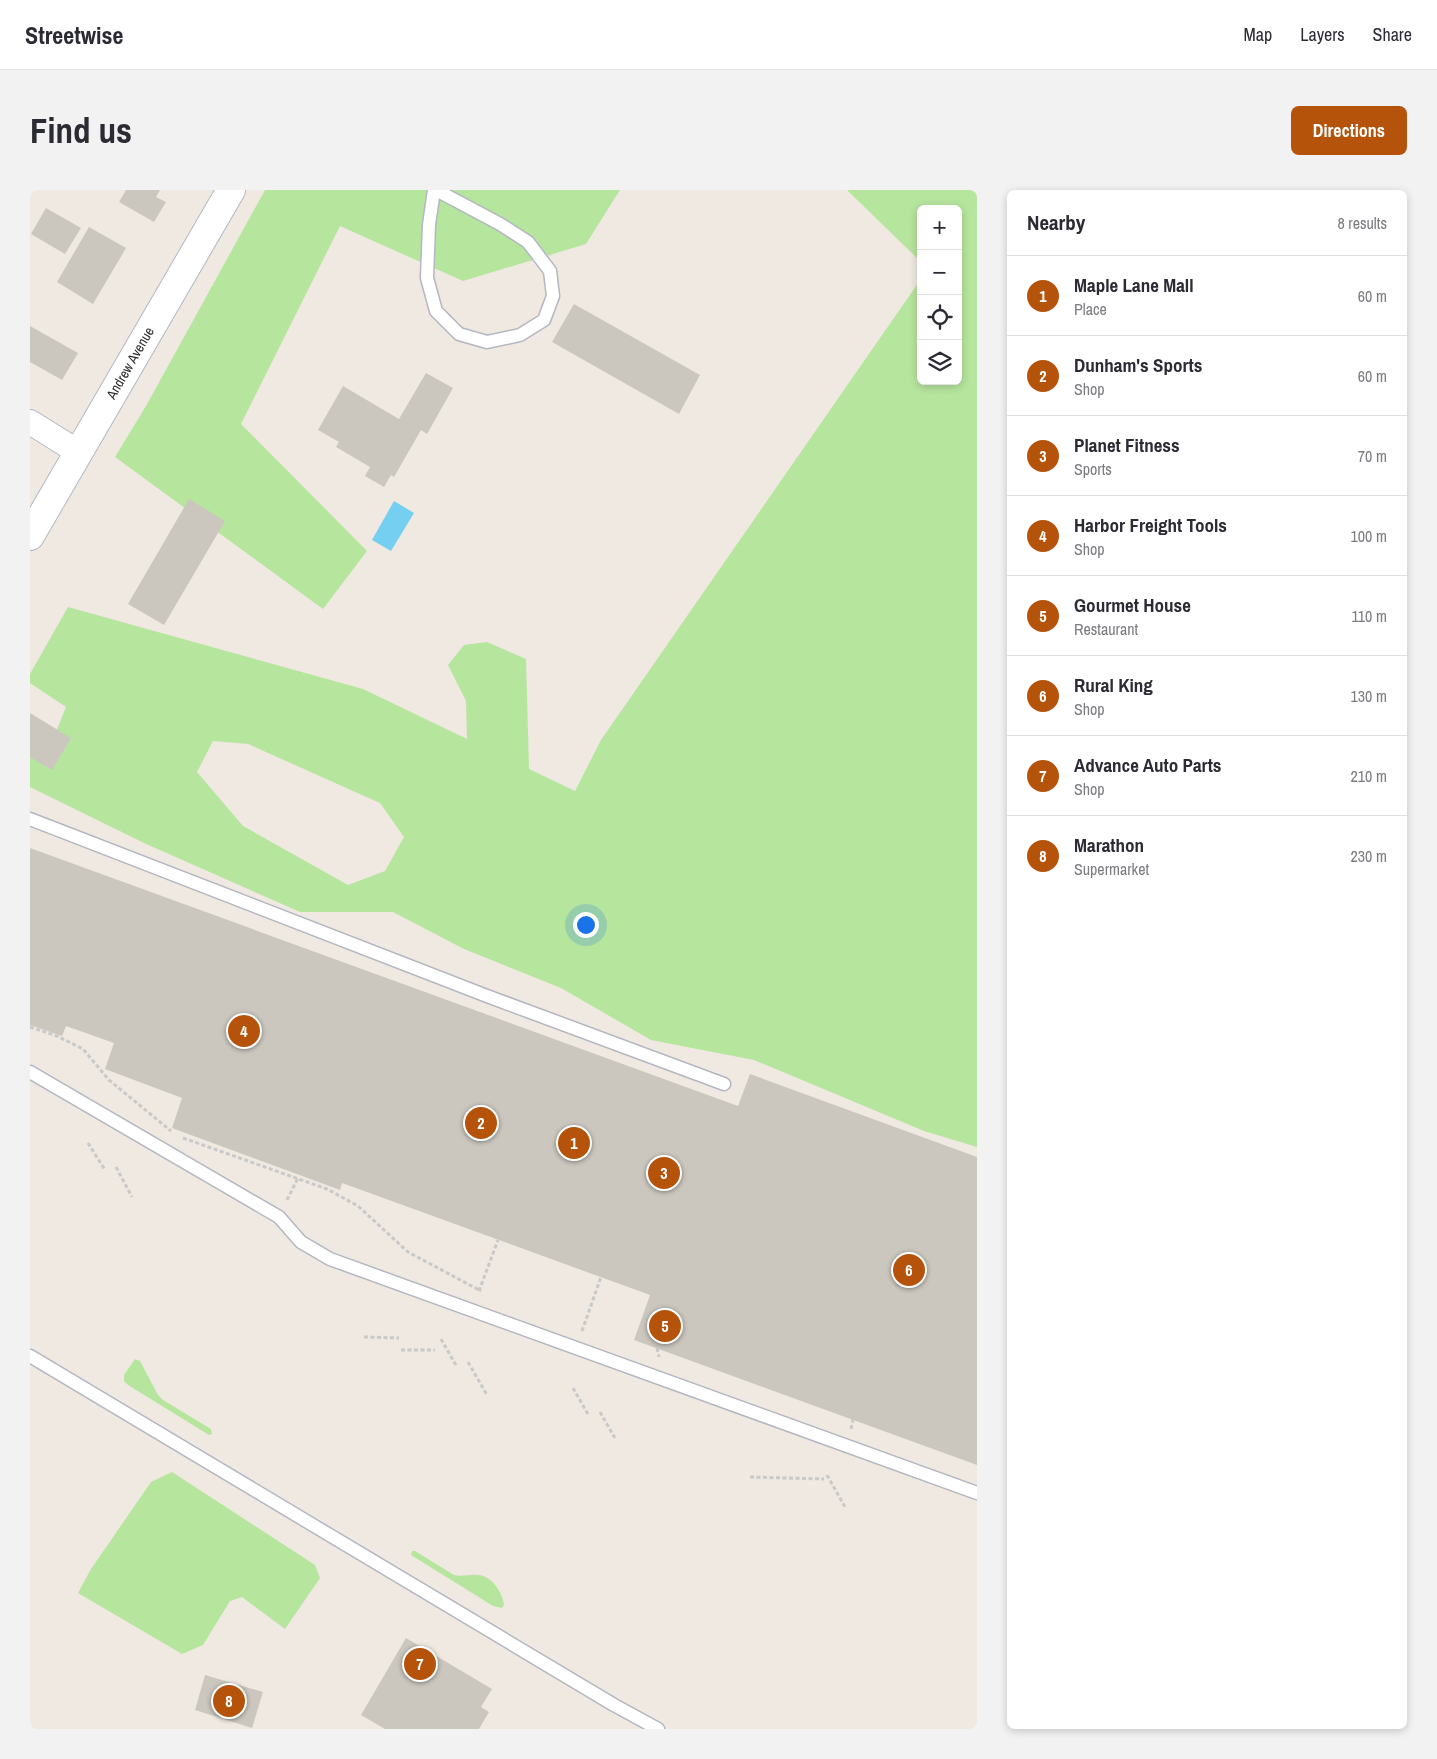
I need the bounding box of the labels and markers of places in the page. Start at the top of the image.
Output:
pin: 4 [228,1012,260,1050]
pin: 2 [465,1104,497,1142]
pin: 1 [558,1124,590,1162]
pin: 3 [648,1154,680,1192]
pin: 6 [893,1251,925,1289]
pin: 5 [649,1307,681,1345]
pin: 7 [404,1645,436,1683]
pin: 8 [213,1682,245,1720]

